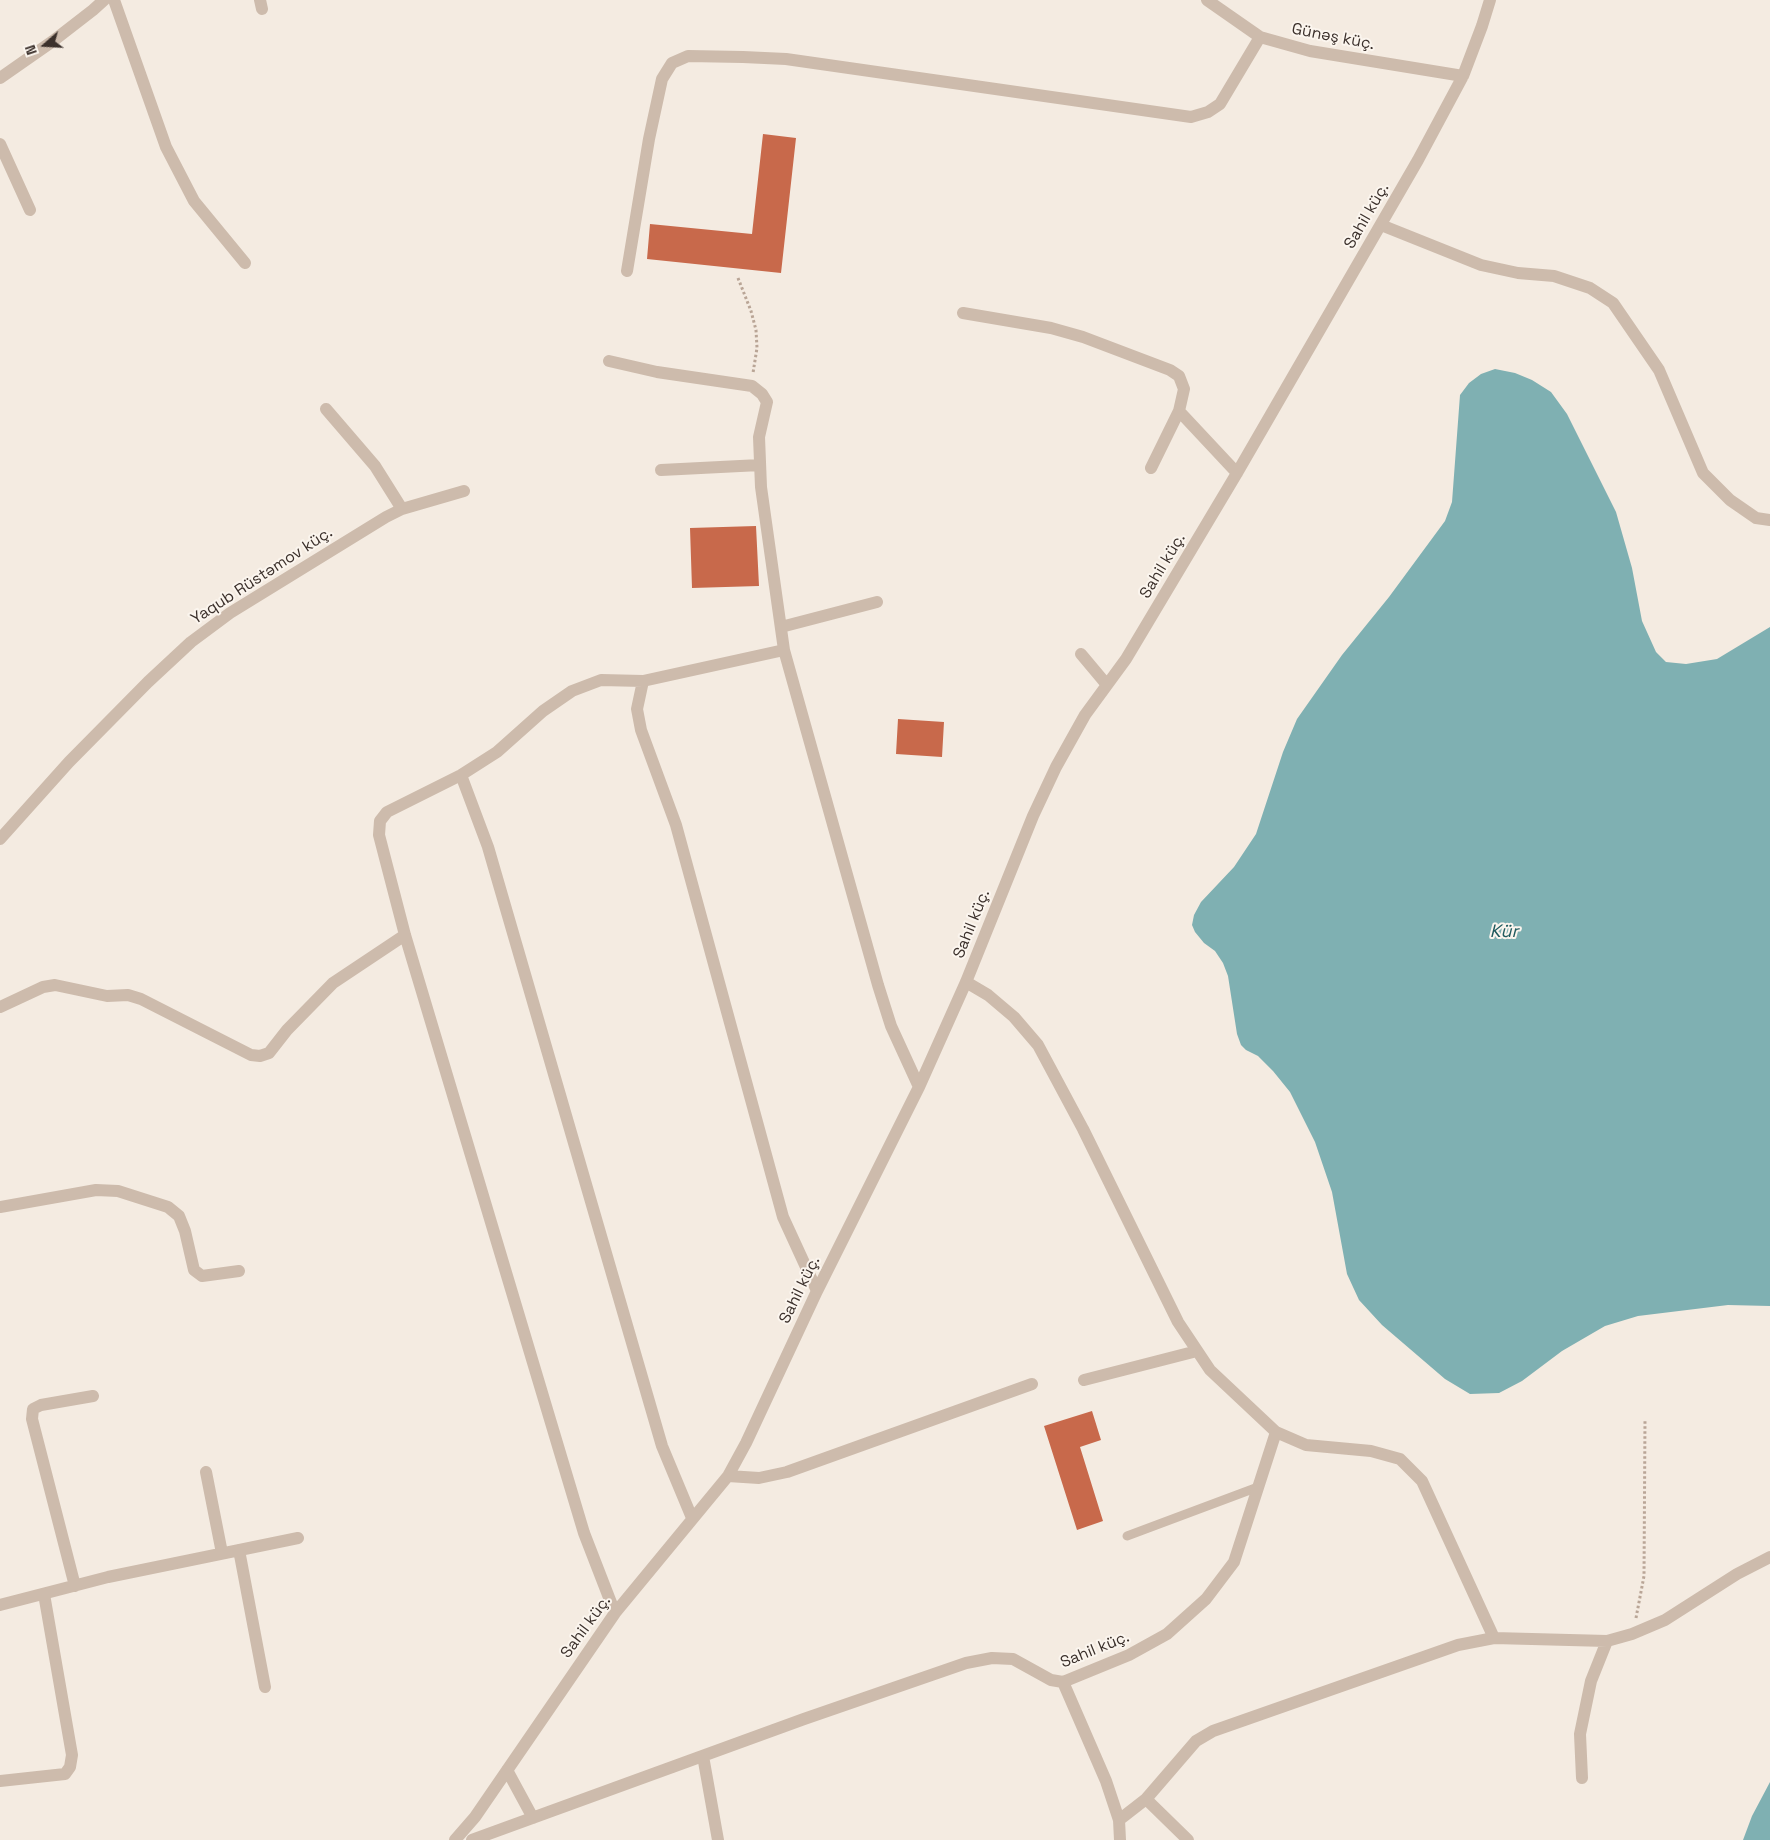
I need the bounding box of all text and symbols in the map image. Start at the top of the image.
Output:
north arrow [20,20,70,70]
street label: Günəş küç. [1290,20,1376,54]
text: N [21,43,41,57]
street label: Sahil küç. [1341,180,1393,252]
street label: Yaqub Rüstəmov küç. [188,523,336,629]
street label: Sahil küç. [1136,530,1190,602]
street label: Sahil küç. [949,887,995,961]
water label: Kür [1490,921,1518,943]
street label: Sahil küç. [775,1253,825,1327]
street label: Sahil küç. [557,1592,615,1662]
street label: Sahil küç. [1058,1627,1132,1673]

